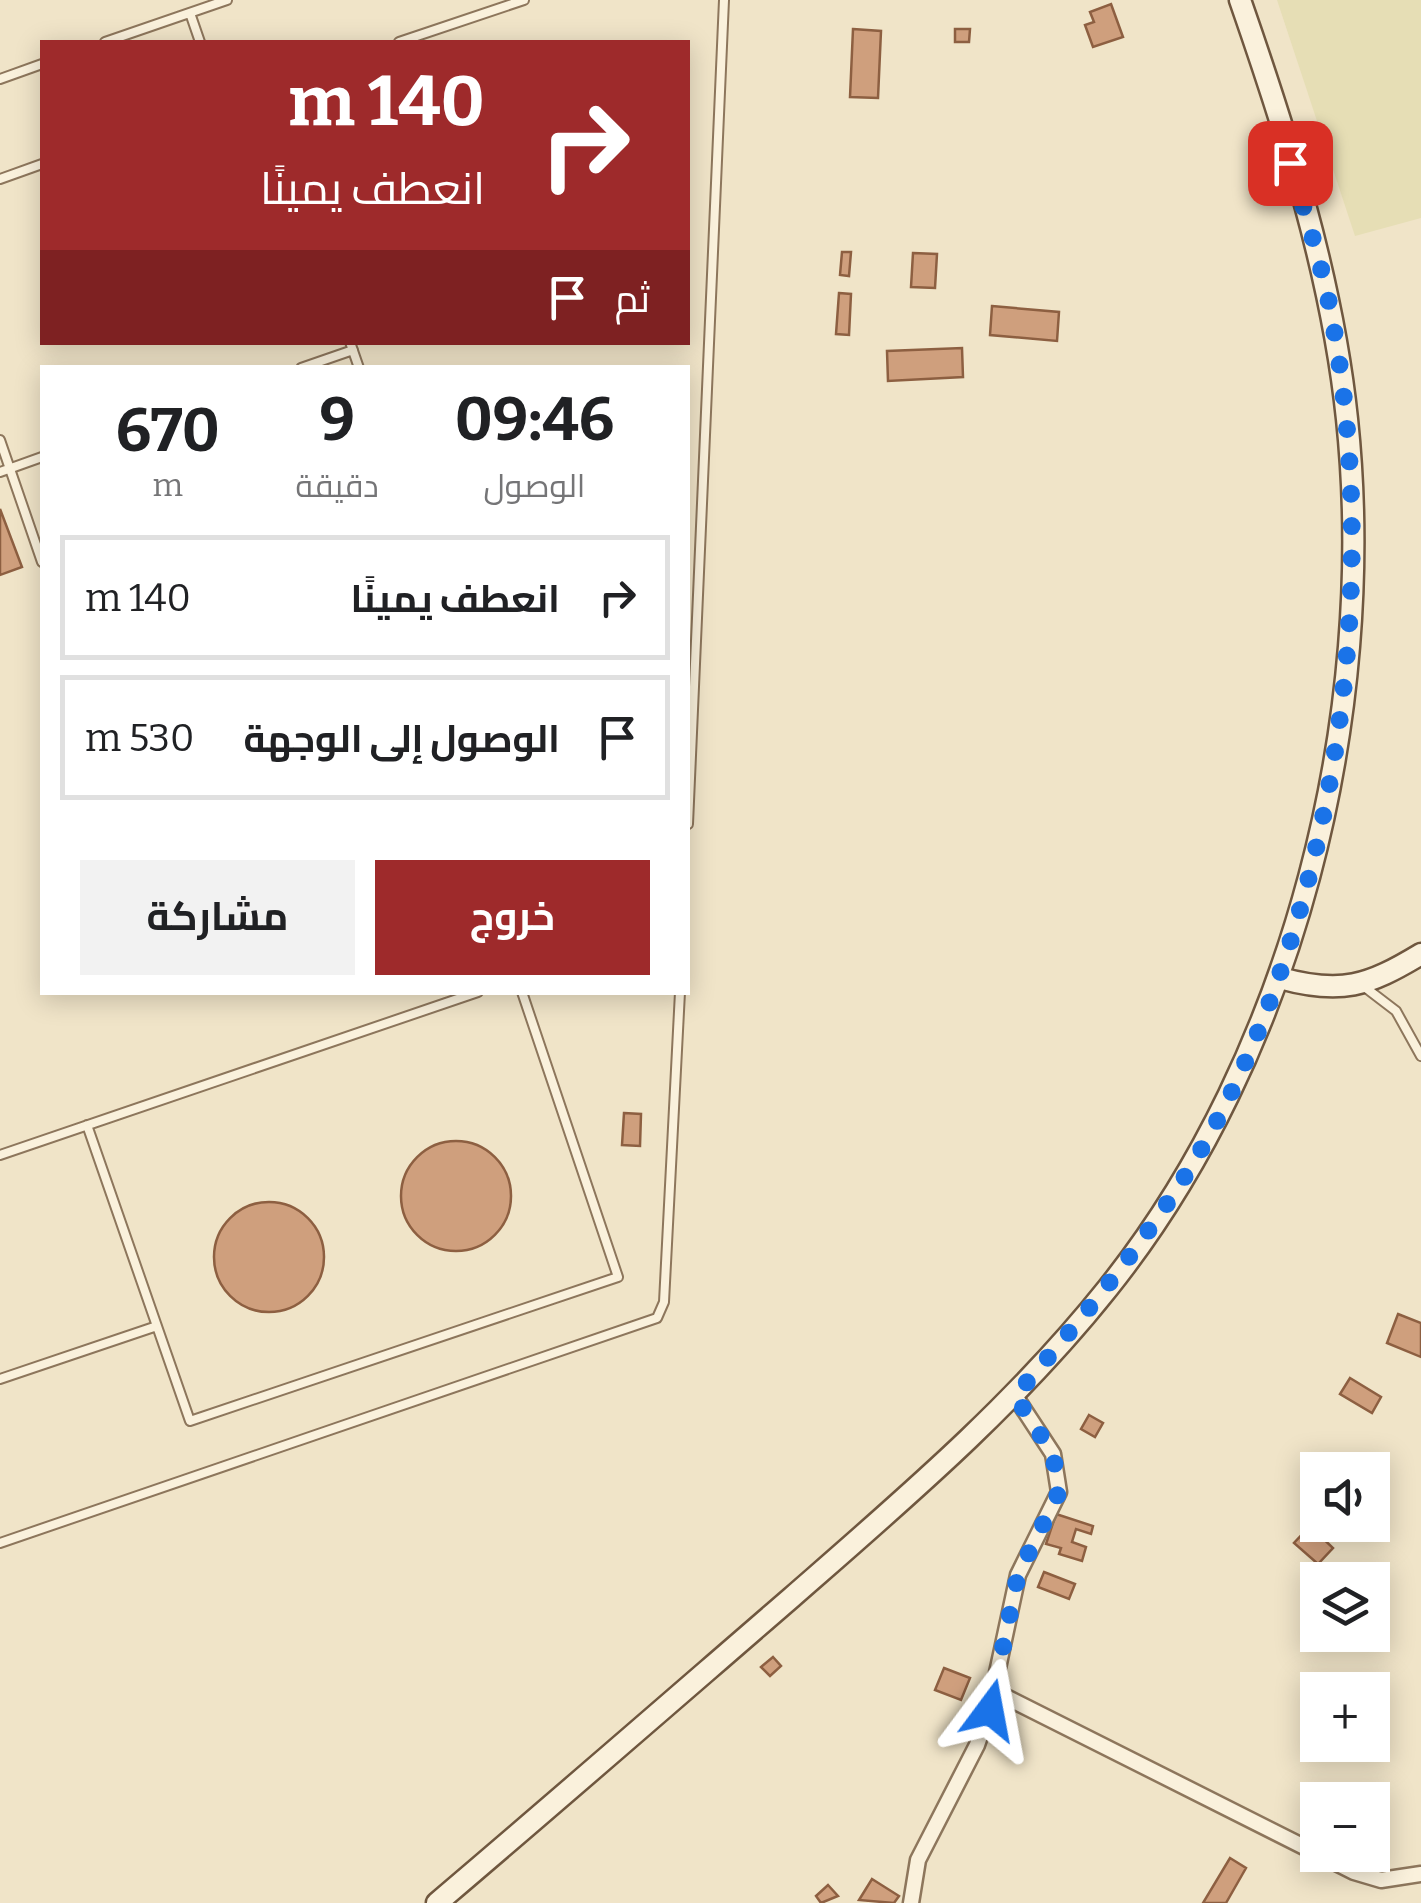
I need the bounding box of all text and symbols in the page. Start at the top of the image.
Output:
text: 140 m [288,60,485,144]
icon: right [520,80,650,210]
pin [1248,121,1333,206]
icon: arrive [1263,136,1318,191]
text: انعطف يمينًا [260,162,485,216]
icon: arrive [540,270,595,325]
text: ثم [615,276,650,322]
text: 9 [319,384,355,456]
text: 09:46 [455,384,614,456]
text: 670 [116,395,220,467]
text: m [153,466,183,504]
text: دقيقة [296,467,379,505]
text: الوصول [483,467,585,505]
icon: right [590,570,645,625]
text: 140 m [85,575,191,621]
text: انعطف يمينًا [351,576,560,622]
icon: arrive [590,710,645,765]
text: 530 m [85,715,194,761]
text: الوصول إلى الوجهة [244,716,560,762]
button: مشاركة [80,860,355,975]
button: خروج [375,860,650,975]
map controls [1300,1452,1390,1872]
button: sound [1300,1452,1390,1542]
button: layers [1300,1562,1390,1652]
position arrow [938,1658,1042,1762]
button: + [1300,1672,1390,1762]
button: − [1300,1782,1390,1872]

